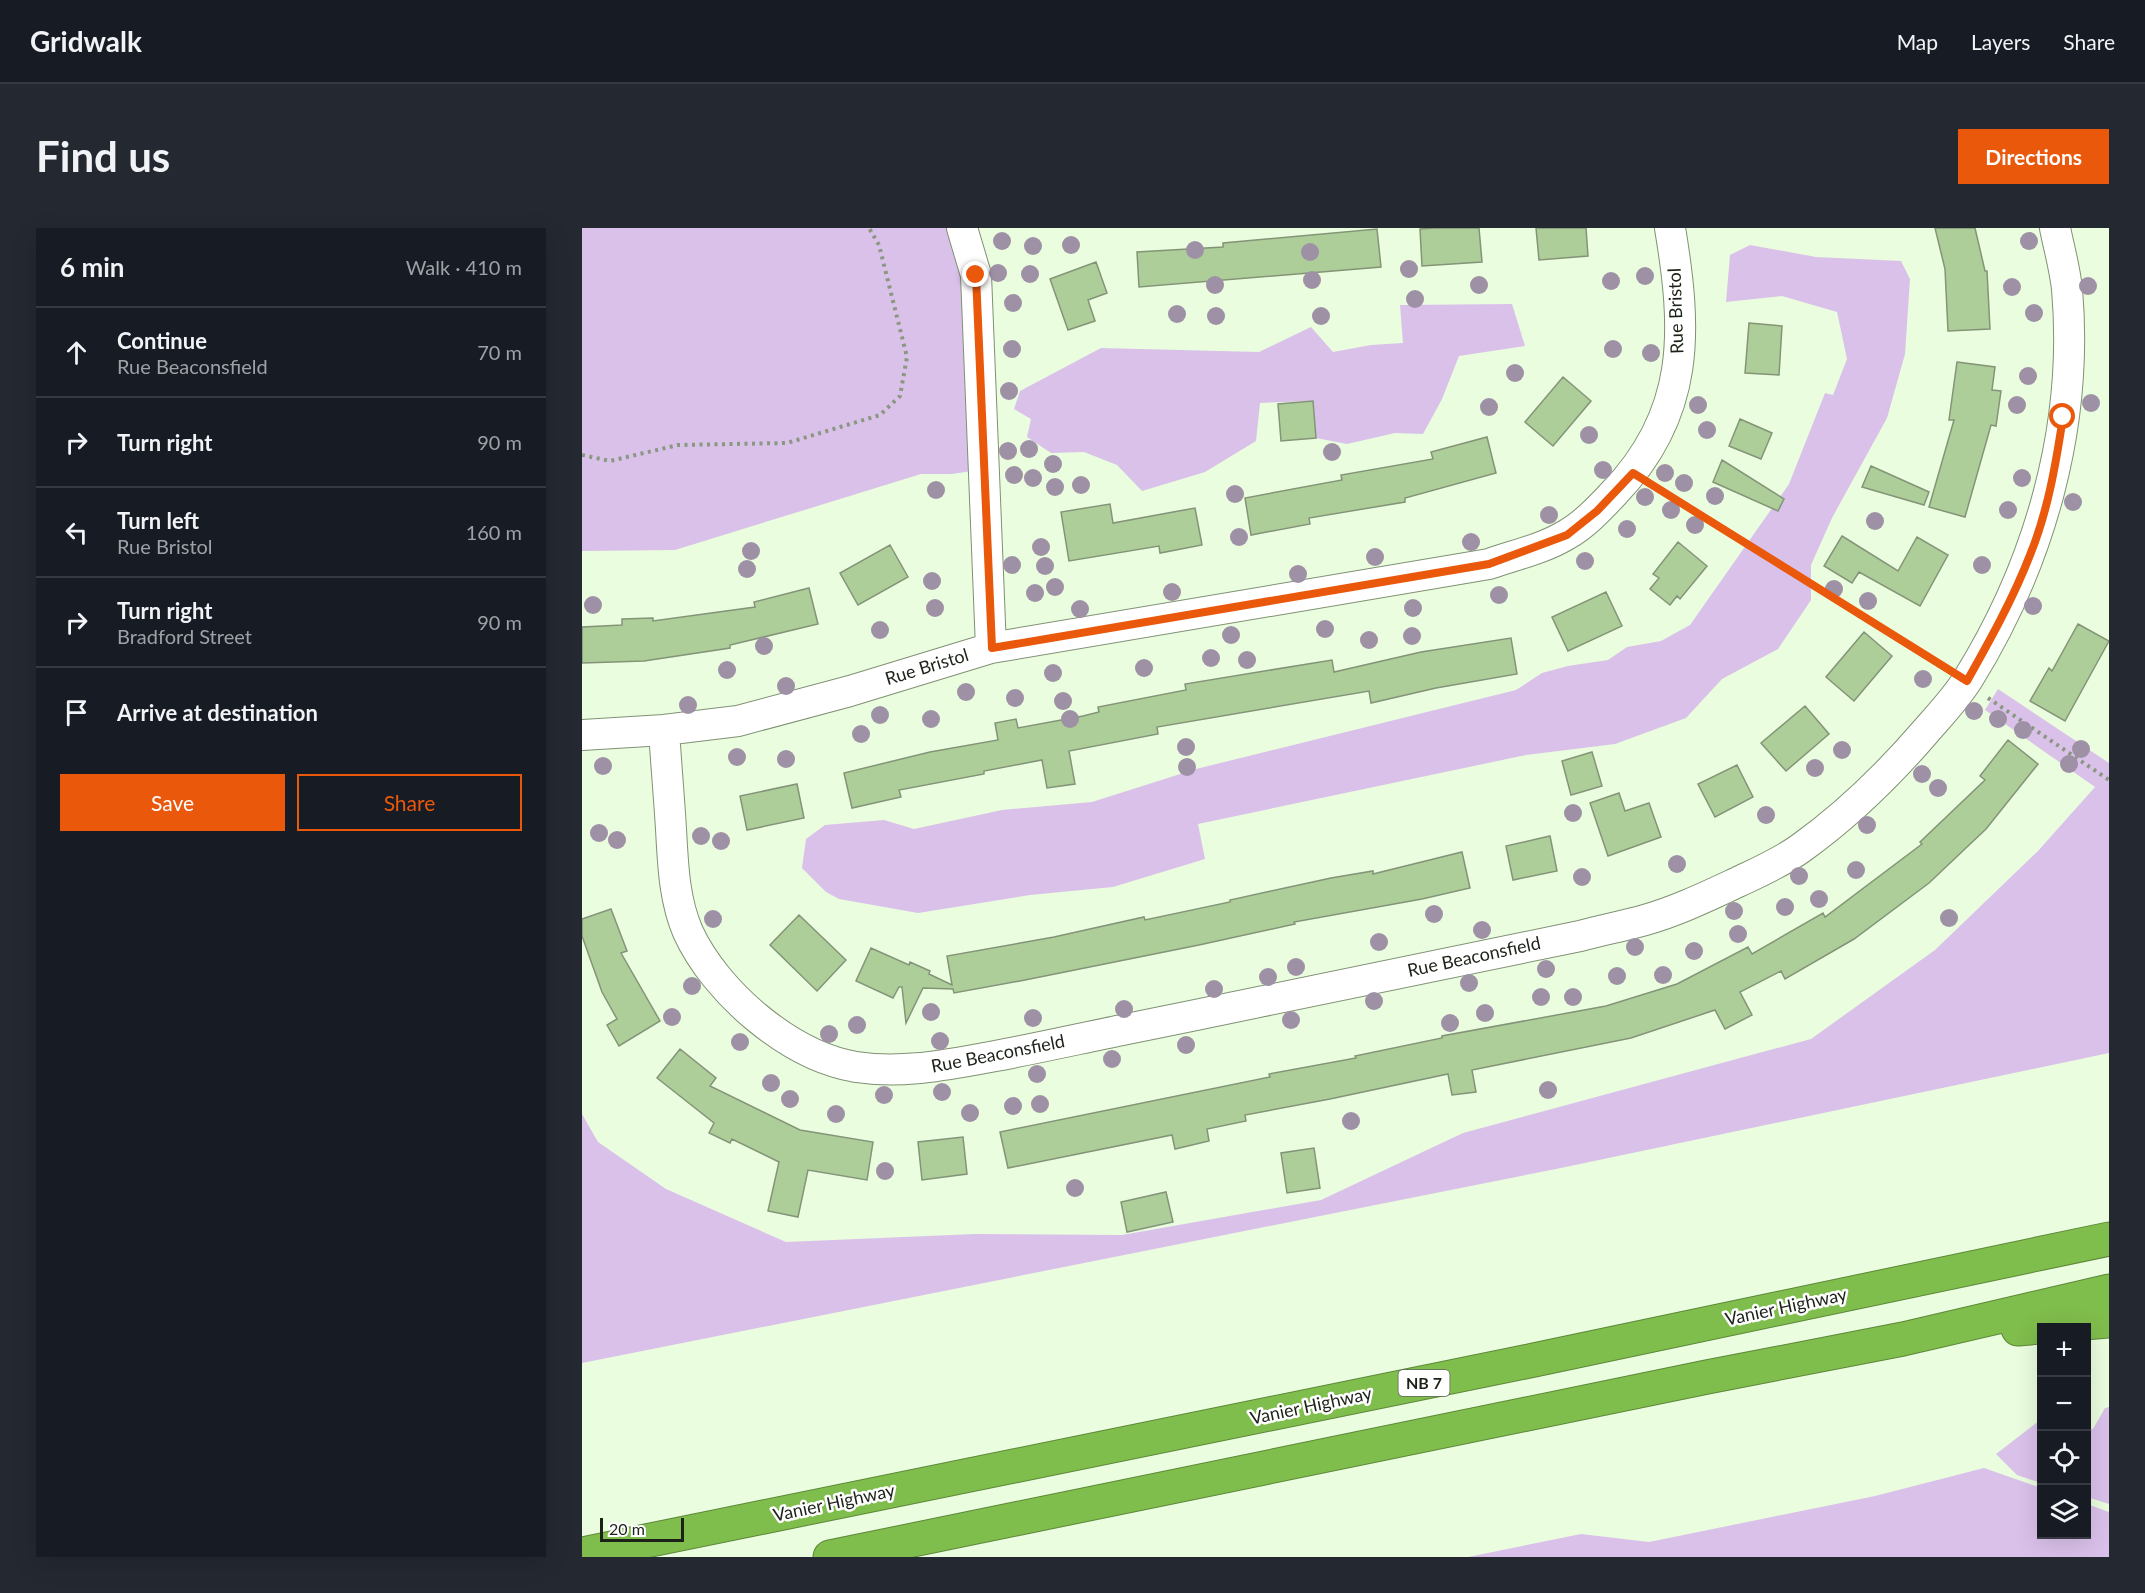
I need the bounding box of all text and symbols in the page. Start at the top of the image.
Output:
text: Gridwalk [30,24,142,58]
text: Map [1897,29,1938,54]
text: Layers [1971,29,2030,54]
text: Share [2063,29,2115,54]
button: Directions [1958,129,2109,184]
text: Find us [36,131,170,181]
text: 6 min [60,251,124,283]
text: Walk · 410 m [406,255,522,279]
route end [962,261,988,287]
street label: Rue Bristol [1663,268,1687,354]
text: Continue [117,327,207,354]
icon: ahead [60,336,93,369]
text: 70 m [477,340,522,364]
text: Rue Beaconsfield [117,354,268,378]
route start [2049,403,2075,429]
icon: right [60,426,93,459]
text: Turn right [117,429,212,456]
text: 90 m [477,430,522,454]
text: Turn left [117,507,199,534]
icon: left [60,516,93,549]
text: 160 m [466,520,522,544]
text: Rue Bristol [117,534,213,558]
text: Turn right [117,597,212,624]
icon: right [60,606,93,639]
text: 90 m [477,610,522,634]
text: Bradford Street [117,624,252,648]
street label: Rue Bristol [882,643,971,689]
icon: arrive [60,696,93,729]
text: Arrive at destination [117,699,318,726]
button: Save [60,774,285,831]
button: Share [297,774,522,831]
street label: Rue Beaconsfield [1405,931,1542,981]
street label: Rue Beaconsfield [929,1029,1066,1077]
street label: Vanier Highway [1723,1282,1849,1330]
map controls [2037,1323,2091,1539]
button: + [2037,1323,2091,1377]
road number: NB 7 [1398,1370,1450,1396]
button: − [2037,1377,2091,1431]
street label: Vanier Highway [1248,1381,1374,1429]
button: locate [2037,1431,2091,1485]
street label: Vanier Highway [771,1478,897,1526]
button: layers [2037,1485,2091,1539]
scale bar [600,1515,684,1542]
text: 20 m [609,1519,645,1538]

